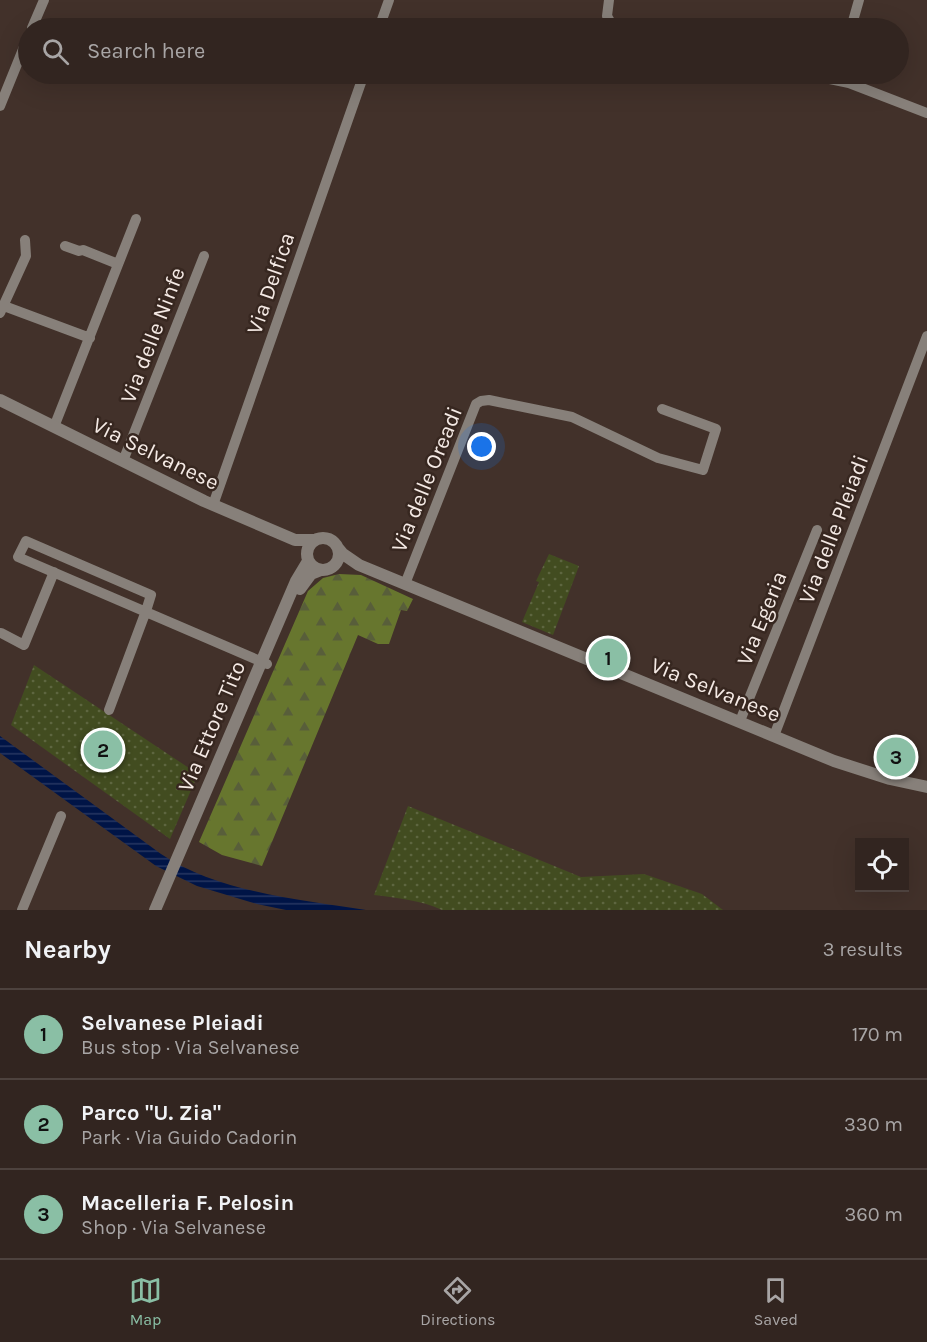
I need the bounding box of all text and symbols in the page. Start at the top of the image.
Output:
search box [18,18,909,84]
icon: search [39,35,72,68]
text: Search here [87,38,205,64]
street label: Via Delfica [241,229,300,338]
street label: Via delle Ninfe [115,264,191,407]
street label: Via delle Oreadi [386,403,468,556]
street label: Via Selvanese [88,412,223,496]
your location [467,432,496,461]
street label: Via delle Pleiadi [794,451,874,607]
street label: Via Egeria [731,568,793,669]
pin: 1 [588,636,628,680]
street label: Via Selvanese [647,652,784,728]
street label: Via Ettore Tito [173,657,251,796]
pin: 2 [84,728,122,772]
pin: 3 [876,734,916,780]
map controls [855,838,909,892]
button: locate [855,838,909,892]
text: Nearby [24,934,111,965]
text: 3 results [823,938,903,961]
text: Selvanese Pleiadi [81,1010,264,1036]
text: 1 [40,1023,47,1046]
text: 170 m [852,1023,903,1046]
text: Bus stop · Via Selvanese [81,1036,300,1059]
text: Parco "U. Zia" [81,1100,221,1126]
text: 2 [37,1113,50,1136]
text: 330 m [844,1113,903,1136]
text: Park · Via Guido Cadorin [81,1126,297,1149]
text: Macelleria F. Pelosin [81,1190,294,1216]
text: 3 [37,1203,50,1226]
text: 360 m [844,1203,903,1226]
text: Shop · Via Selvanese [81,1216,266,1239]
tab: Map [129,1274,162,1329]
tab: Directions [420,1274,495,1329]
tab: Saved [754,1274,798,1329]

